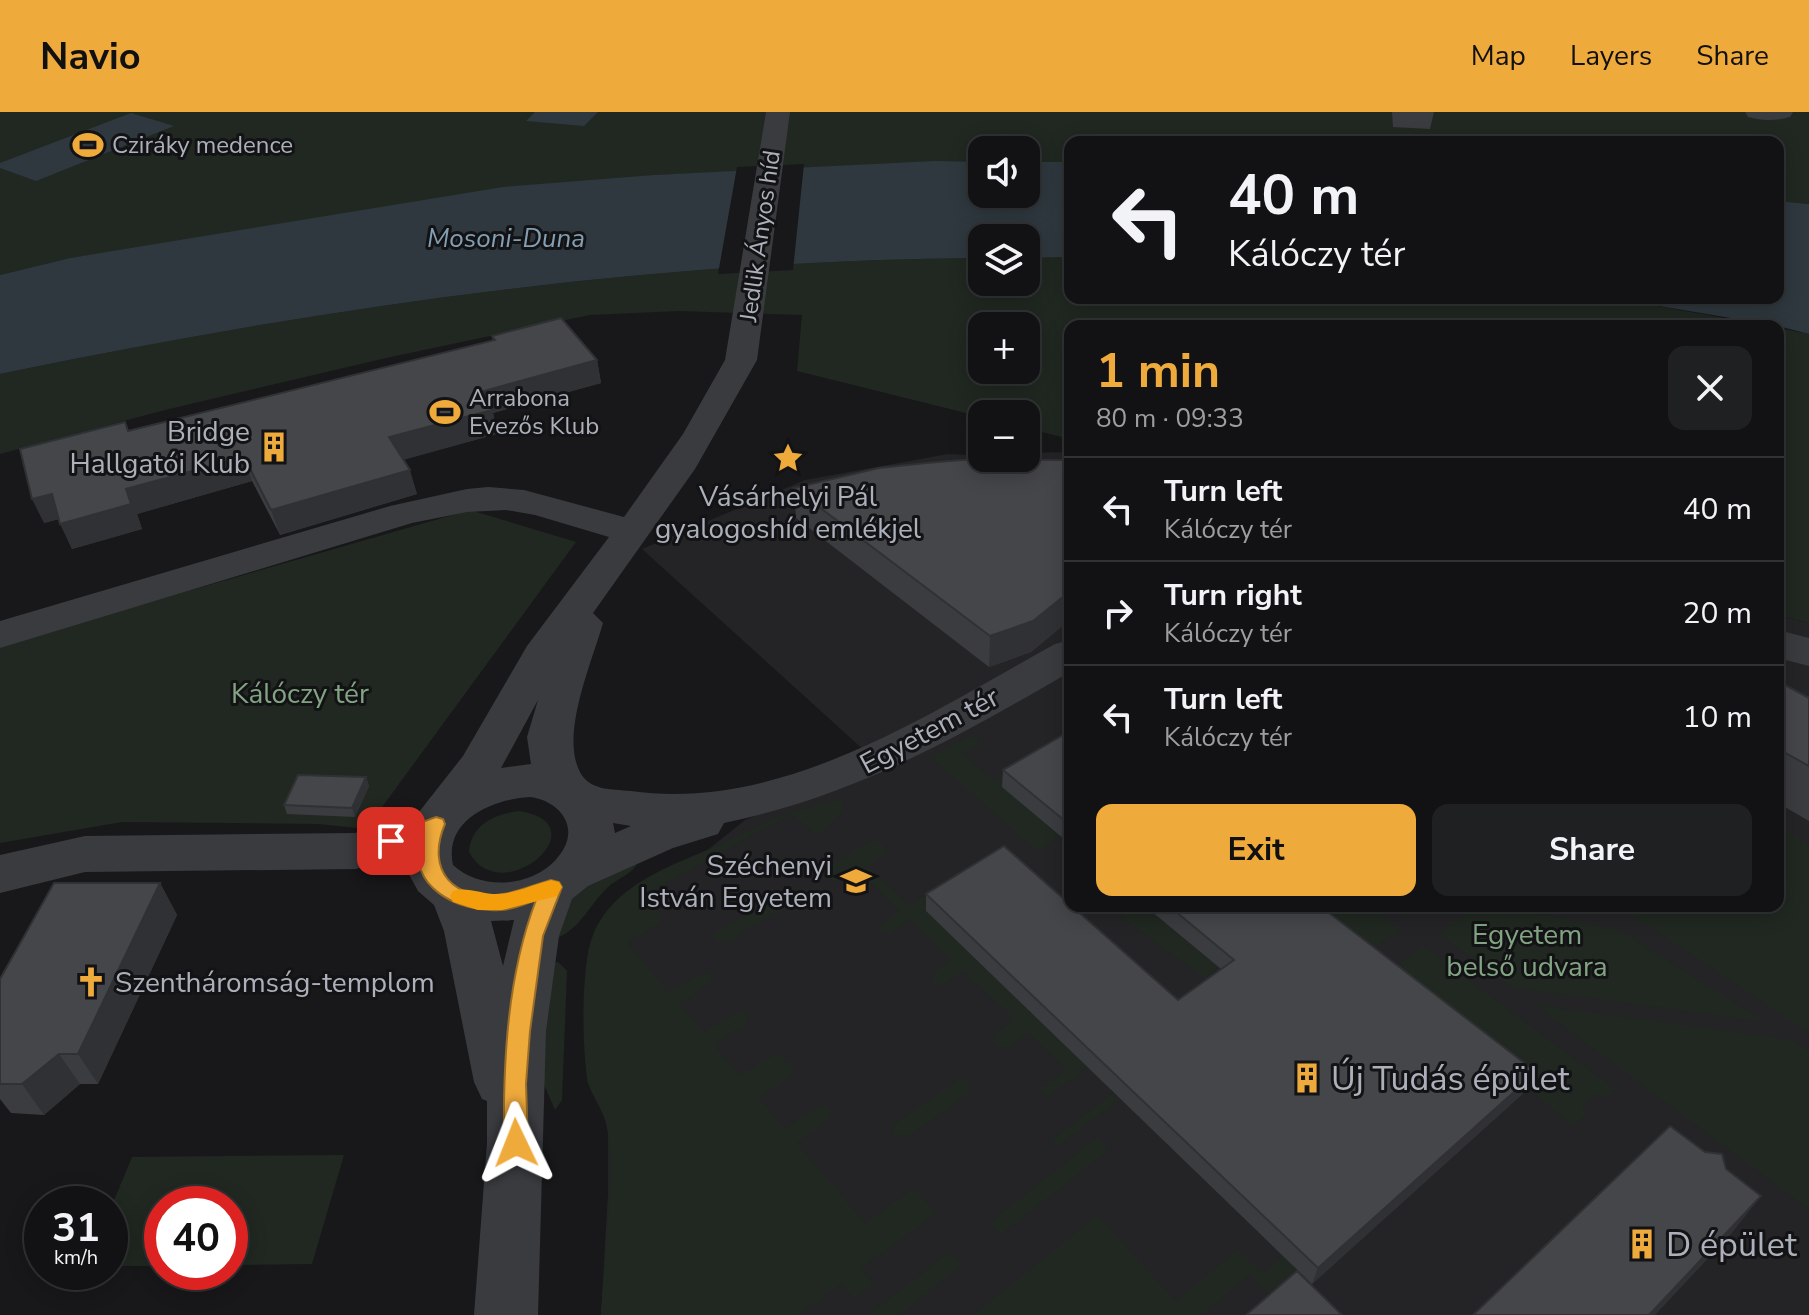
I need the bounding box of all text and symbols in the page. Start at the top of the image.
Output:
text: Navio [40,31,141,82]
text: Map [1471,37,1526,75]
text: Layers [1570,37,1652,75]
text: Share [1696,37,1769,75]
sports icon: Cziráky medence [71,128,105,162]
place label: Cziráky medence [112,129,293,161]
map controls [968,136,1040,472]
button: sound [968,136,1040,208]
street label: Jedlik Ányos híd [732,148,788,325]
text: 40 m [1228,157,1359,234]
icon: left [1096,168,1200,272]
water label: Mosoni-Duna [427,221,585,256]
button: layers [968,224,1040,296]
text: Kálóczy tér [1228,230,1405,279]
button: + [968,312,1040,384]
text: 1 min [1096,338,1220,404]
button: close [1668,346,1752,430]
place label: Arrabona Evezős Klub [469,382,599,442]
sports icon: Arrabona Evezős Klub [428,395,462,429]
button: − [968,400,1040,472]
text: 80 m · 09:33 [1096,401,1244,436]
place label: Bridge Hallgatói Klub [69,413,250,483]
building icon: Bridge Hallgatói Klub [257,430,291,464]
place icon: Vásárhelyi Pál gyalogoshíd emlékjel [771,441,805,475]
text: Turn left [1164,471,1282,512]
place label: Vásárhelyi Pál gyalogoshíd emlékjel [655,478,922,548]
icon: left [1096,487,1140,531]
text: 40 m [1683,489,1752,530]
text: Kálóczy tér [1164,512,1292,547]
text: Turn right [1164,575,1302,616]
icon: right [1096,591,1140,635]
text: 20 m [1683,593,1752,634]
text: Kálóczy tér [1164,616,1292,651]
park label: Kálóczy tér [231,675,369,713]
street label: Egyetem tér [853,678,1005,783]
text: Turn left [1164,679,1282,720]
icon: left [1096,695,1140,739]
text: 10 m [1683,697,1752,738]
text: Kálóczy tér [1164,720,1292,755]
button: Exit [1096,804,1416,896]
button: Share [1432,804,1752,896]
pin [357,807,425,875]
icon: arrive [369,819,413,863]
place label: Széchenyi István Egyetem [639,847,832,917]
school or university icon: Széchenyi István Egyetem [839,864,873,898]
park label: Egyetem belső udvara [1446,916,1608,986]
place label: Szentháromság-templom [115,964,435,1002]
church icon: Szentháromság-templom [74,965,108,999]
place label: Új Tudás épület [1331,1056,1570,1102]
building icon: Új Tudás épület [1290,1061,1324,1095]
position arrow [474,1101,558,1185]
speed limit sign: 40 [144,1186,248,1290]
text: 31 [52,1201,100,1255]
place label: D épület [1666,1222,1798,1268]
building icon: D épület [1625,1227,1659,1261]
text: km/h [54,1244,98,1271]

